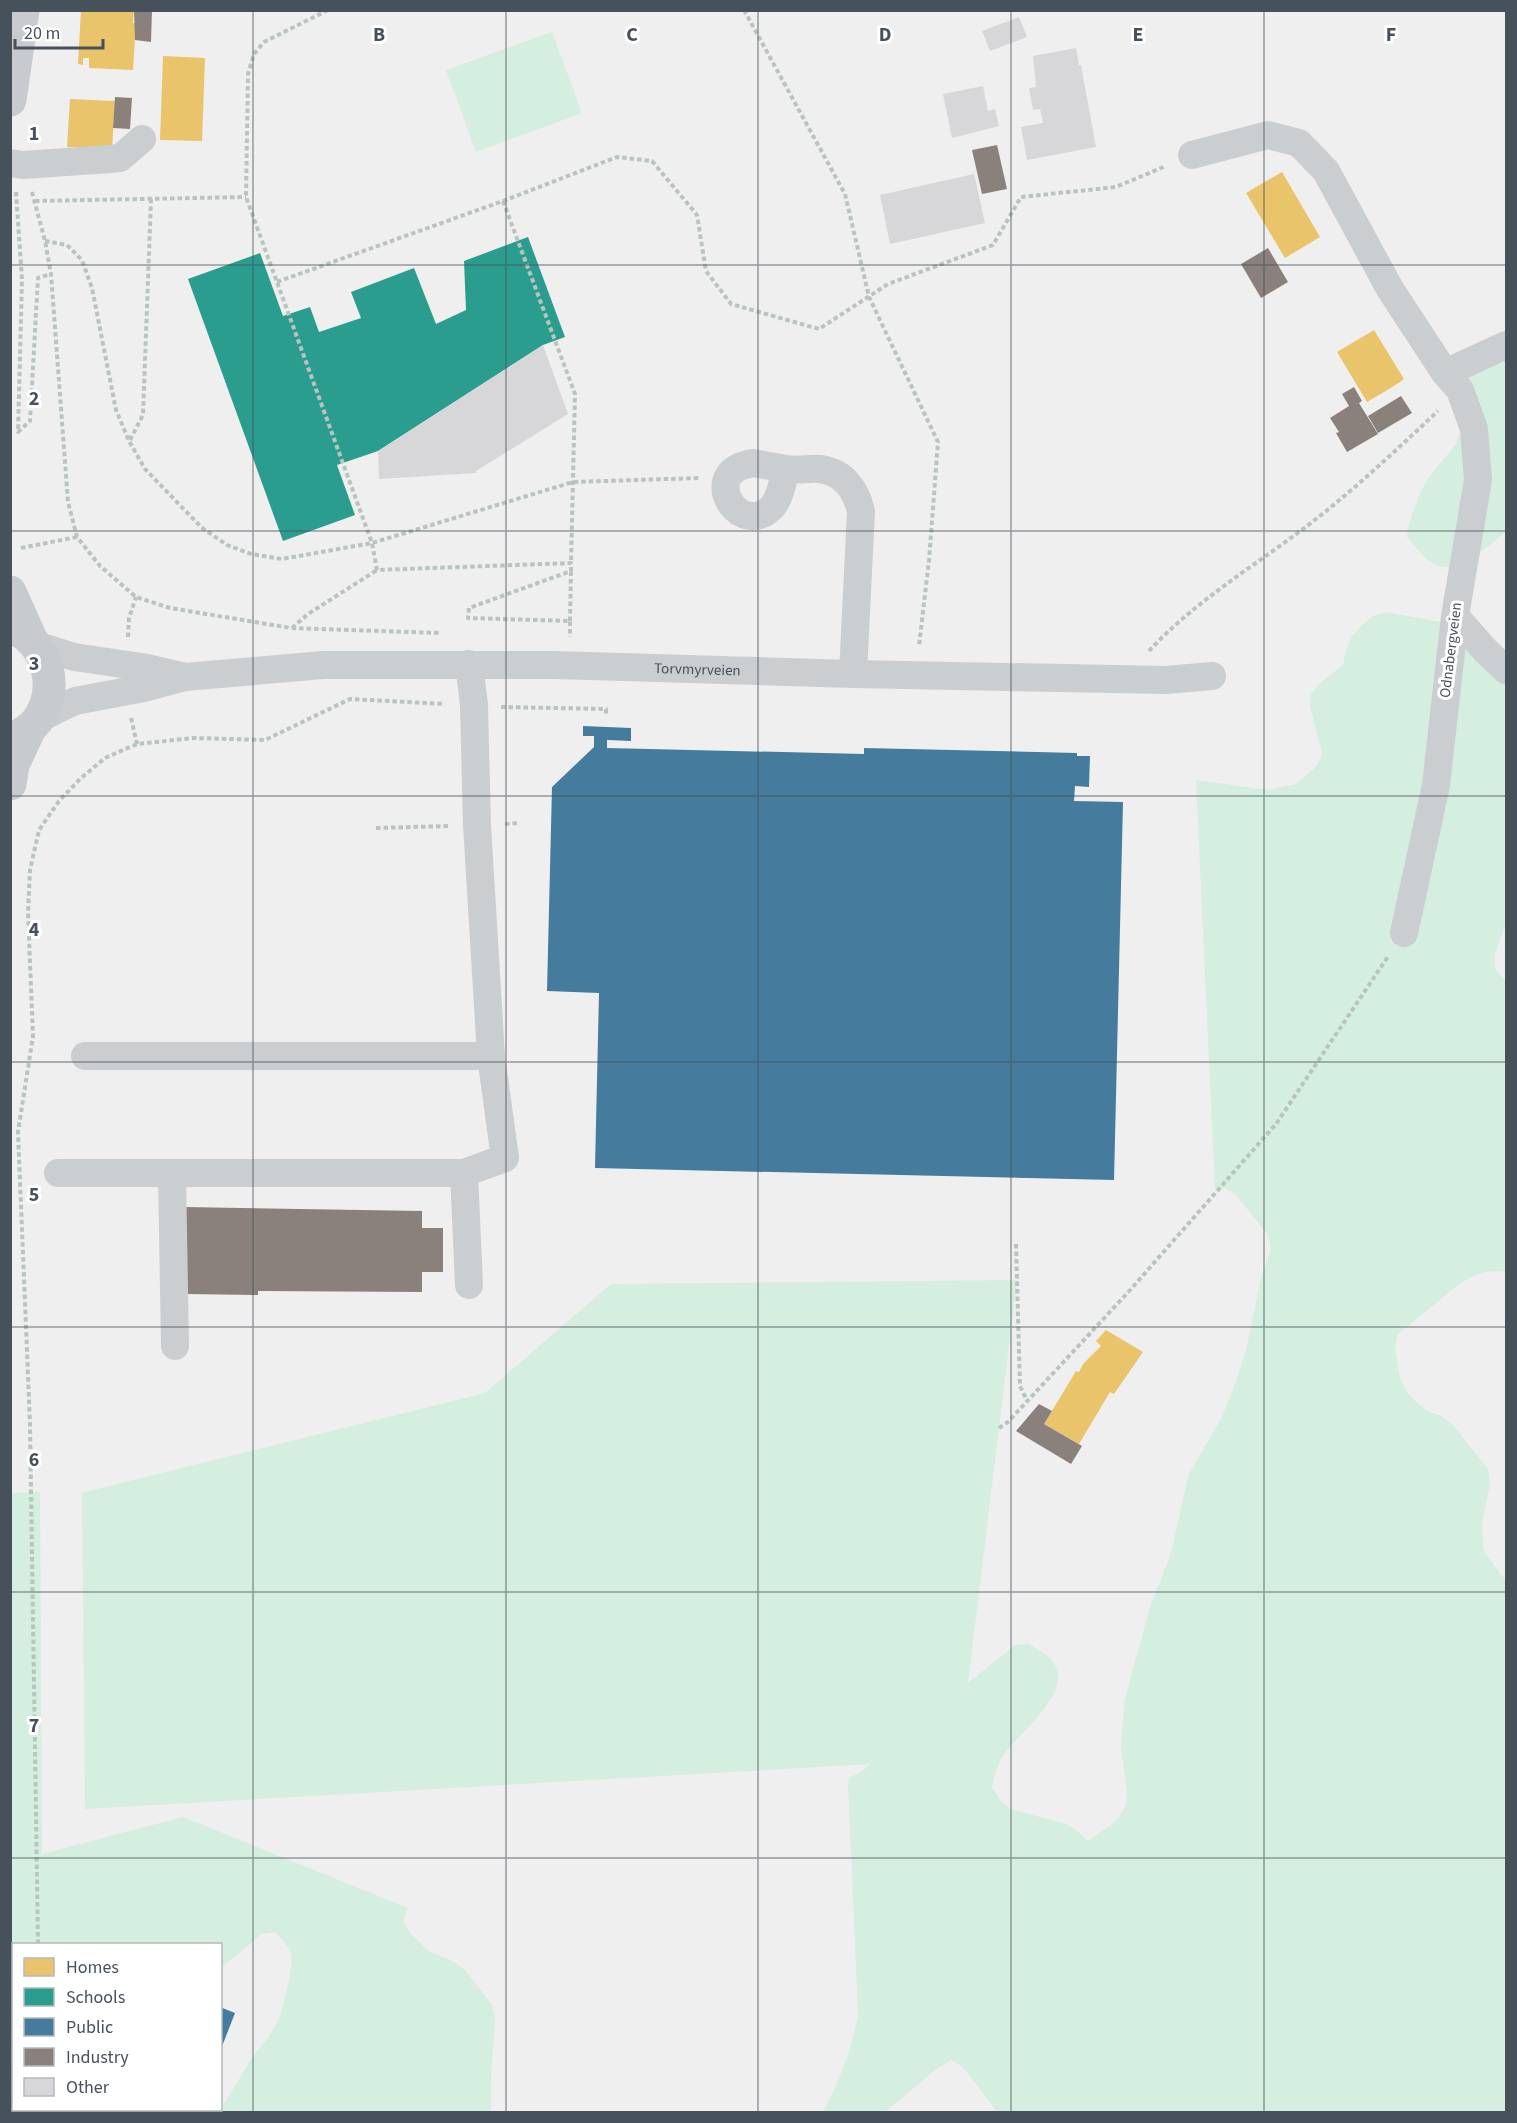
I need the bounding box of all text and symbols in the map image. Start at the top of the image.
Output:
scale bar [15,12,104,50]
text: 20 m [24,21,60,46]
text: B [373,21,385,49]
text: C [626,21,638,49]
text: D [879,21,891,49]
text: E [1133,21,1143,49]
text: F [1386,21,1396,49]
text: 1 [29,120,39,148]
text: 2 [29,385,39,413]
street label: Odnabergveien [1435,601,1467,699]
text: 3 [29,650,39,678]
street label: Torvmyrveien [654,657,741,681]
text: 4 [29,916,40,944]
text: 5 [29,1181,39,1209]
text: 6 [29,1446,39,1474]
text: 7 [29,1712,39,1740]
legend [12,1943,222,2111]
text: Homes [66,1955,119,1980]
text: Schools [66,1985,125,2010]
text: Public [66,2015,113,2040]
text: Industry [66,2045,129,2070]
text: Other [66,2075,110,2100]

